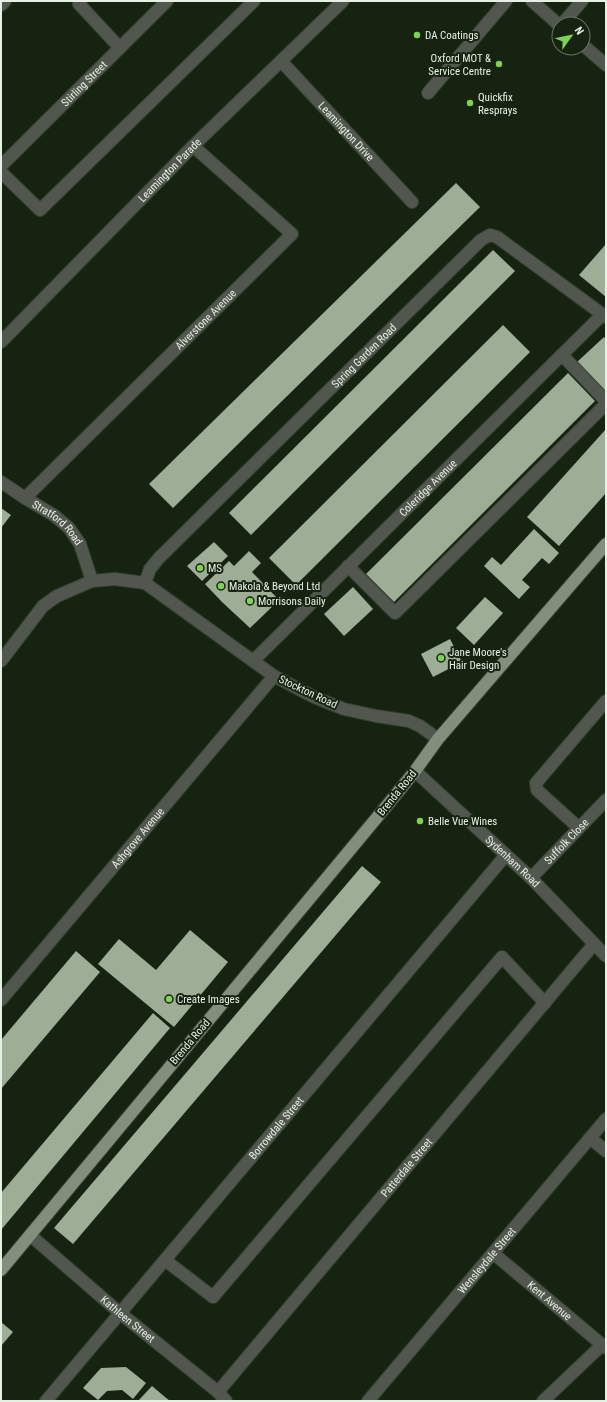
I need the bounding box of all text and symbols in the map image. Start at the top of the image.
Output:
north arrow [551,16,591,56]
text: N [572,24,586,37]
place label: DA Coatings [425,29,479,42]
marker: DA Coatings [412,30,422,40]
place label: Oxford MOT & Service Centre [428,52,491,78]
street label: Stirling Street [58,58,110,109]
marker: Oxford MOT & Service Centre [494,59,504,69]
place label: Quickfix Resprays [478,91,517,117]
marker: Quickfix Resprays [465,98,475,108]
street label: Leamington Drive [316,99,377,164]
street label: Leamington Parade [136,135,204,204]
street label: Alverstone Avenue [172,287,239,352]
street label: Spring Garden Road [329,321,399,391]
street label: Coleridge Avenue [396,457,459,519]
street label: Stratford Road [30,497,85,548]
place label: MS [208,562,222,575]
marker: MS [195,563,205,573]
place label: Makola & Beyond Ltd [229,580,320,593]
marker: Makola & Beyond Ltd [216,581,226,591]
place label: Morrisons Daily [258,595,326,608]
marker: Morrisons Daily [245,596,255,606]
place label: Jane Moore's Hair Design [449,646,507,672]
marker: Jane Moore's Hair Design [436,653,446,663]
street label: Stockton Road [277,673,339,711]
street label: Brenda Road [375,768,419,818]
street label: Ashgrove Avenue [109,805,167,871]
place label: Belle Vue Wines [428,815,497,828]
marker: Belle Vue Wines [415,816,425,826]
street label: Suffolk Close [542,816,591,867]
street label: Sydenham Road [483,833,543,890]
place label: Create Images [177,993,240,1006]
marker: Create Images [164,994,174,1004]
street label: Brenda Road [167,1017,213,1067]
street label: Borrowdale Street [246,1094,306,1162]
street label: Patterdale Street [378,1135,435,1200]
street label: Wensleydale Street [455,1225,518,1296]
street label: Kent Avenue [525,1278,574,1323]
street label: Kathleen Street [98,1293,158,1345]

